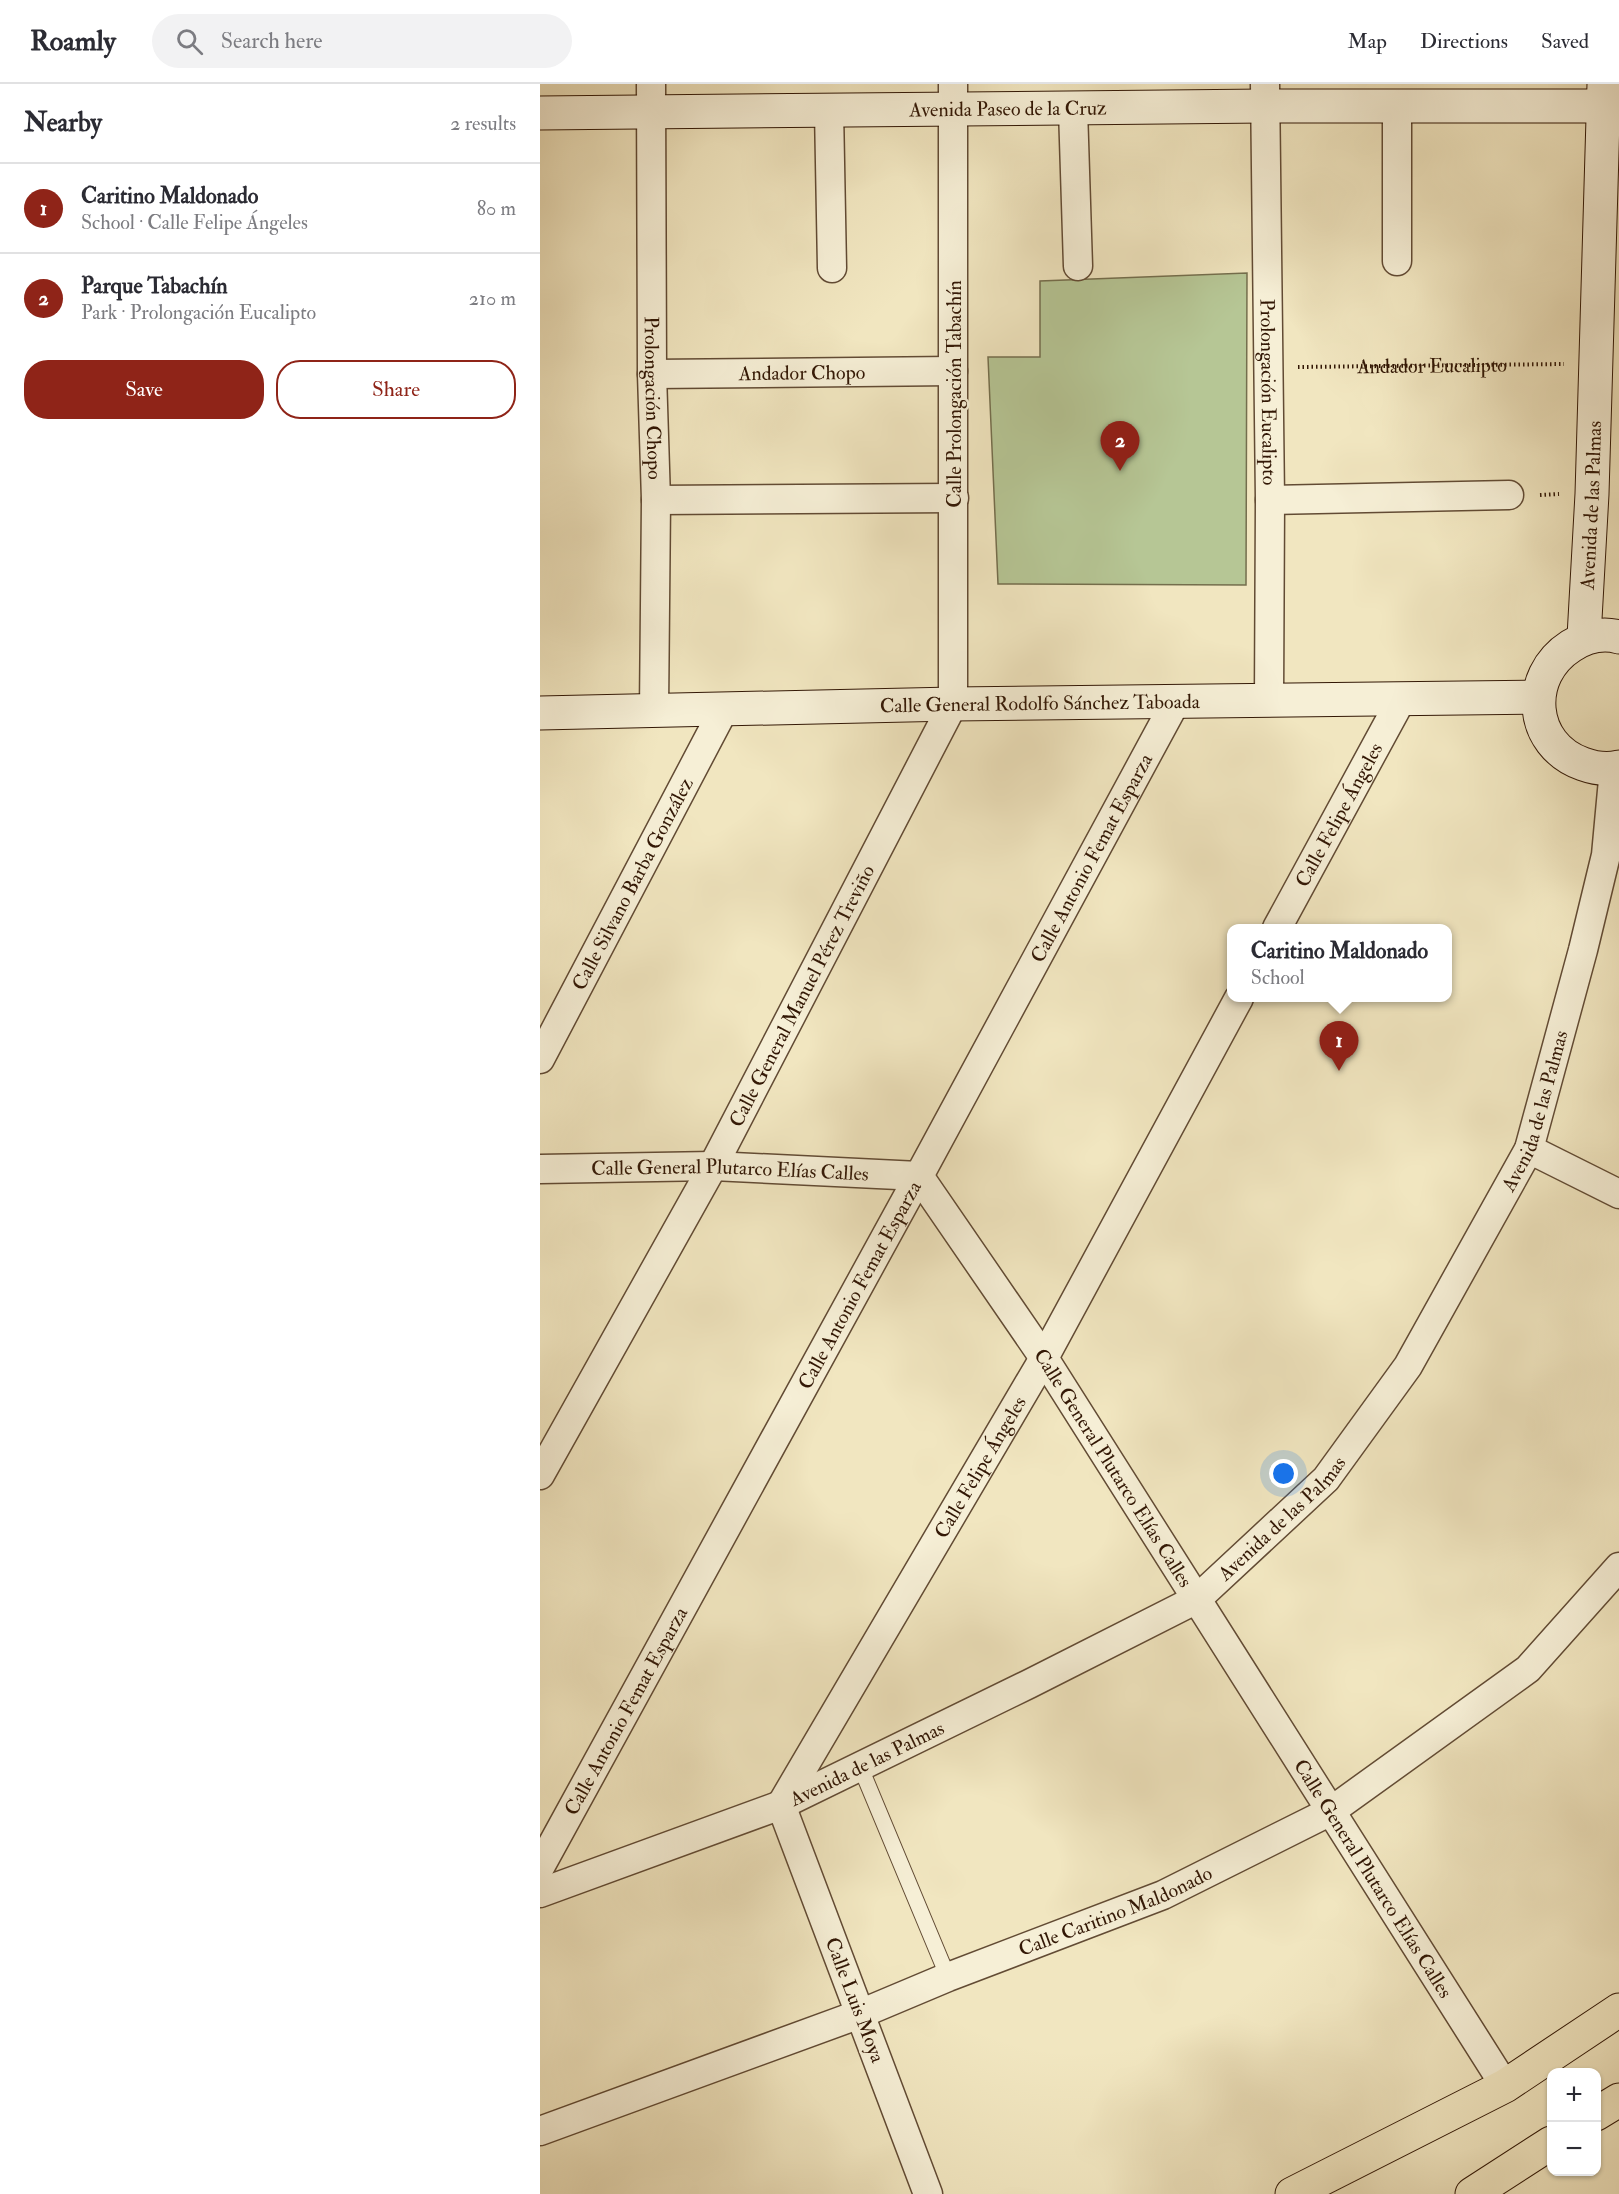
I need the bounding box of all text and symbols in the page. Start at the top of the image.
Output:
search box [152,14,572,68]
text: Roamly [30,24,116,59]
icon: search [173,25,206,58]
text: Search here [221,27,323,55]
text: Map [1347,28,1387,55]
text: Directions [1420,28,1508,55]
text: Saved [1541,28,1589,55]
street label: Avenida Paseo de la Cruz [908,95,1107,122]
text: Nearby [24,107,102,139]
text: 2 results [450,111,516,136]
text: Caritino Maldonado [81,182,258,210]
text: 1 [40,196,47,221]
text: 80 m [477,196,516,221]
text: School · Calle Felipe Ángeles [81,210,308,235]
text: Parque Tabachín [81,272,228,300]
street label: Calle Prolongación Tabachín [942,280,967,508]
text: 2 [38,286,49,311]
text: 210 m [469,286,516,311]
street label: Prolongación Eucalipto [1255,299,1282,485]
text: Park · Prolongación Eucalipto [81,300,316,325]
street label: Prolongación Chopo [639,316,668,480]
street label: Andador Eucalipto [1356,352,1507,379]
street label: Andador Chopo [737,359,866,386]
button: Save [24,360,264,419]
button: Share [276,360,516,419]
street label: Avenida de las Palmas [1574,420,1607,591]
pin: 2 [1100,422,1140,471]
street label: Calle General Rodolfo Sánchez Taboada [880,689,1201,718]
street label: Calle Felipe Ángeles [1289,738,1388,891]
street label: Calle Antonio Femat Esparza [1025,748,1158,967]
street label: Calle Silvano Barba González [566,773,698,994]
street label: Calle General Manuel Pérez Treviño [723,861,880,1131]
popup [1227,924,1452,1002]
text: Caritino Maldonado [1251,937,1428,965]
text: School [1251,965,1305,990]
pin: 1 [1320,1022,1358,1071]
street label: Avenida de las Palmas [1495,1027,1573,1197]
street label: Calle General Plutarco Elías Calles [591,1153,869,1186]
street label: Calle Antonio Femat Esparza [792,1176,927,1393]
street label: Calle General Plutarco Elías Calles [1029,1343,1198,1592]
street label: Calle Felipe Ángeles [928,1391,1031,1543]
street label: Avenida de las Palmas [1212,1451,1351,1587]
your location [1269,1459,1298,1488]
street label: Calle Antonio Femat Esparza [558,1602,693,1819]
street label: Avenida de las Palmas [784,1715,948,1812]
street label: Calle General Plutarco Elías Calles [1289,1754,1458,2003]
street label: Calle Caritino Maldonado [1015,1860,1216,1961]
street label: Calle Luis Moya [820,1934,891,2067]
map controls [1547,2068,1601,2176]
button: + [1547,2068,1601,2122]
button: − [1547,2122,1601,2176]

